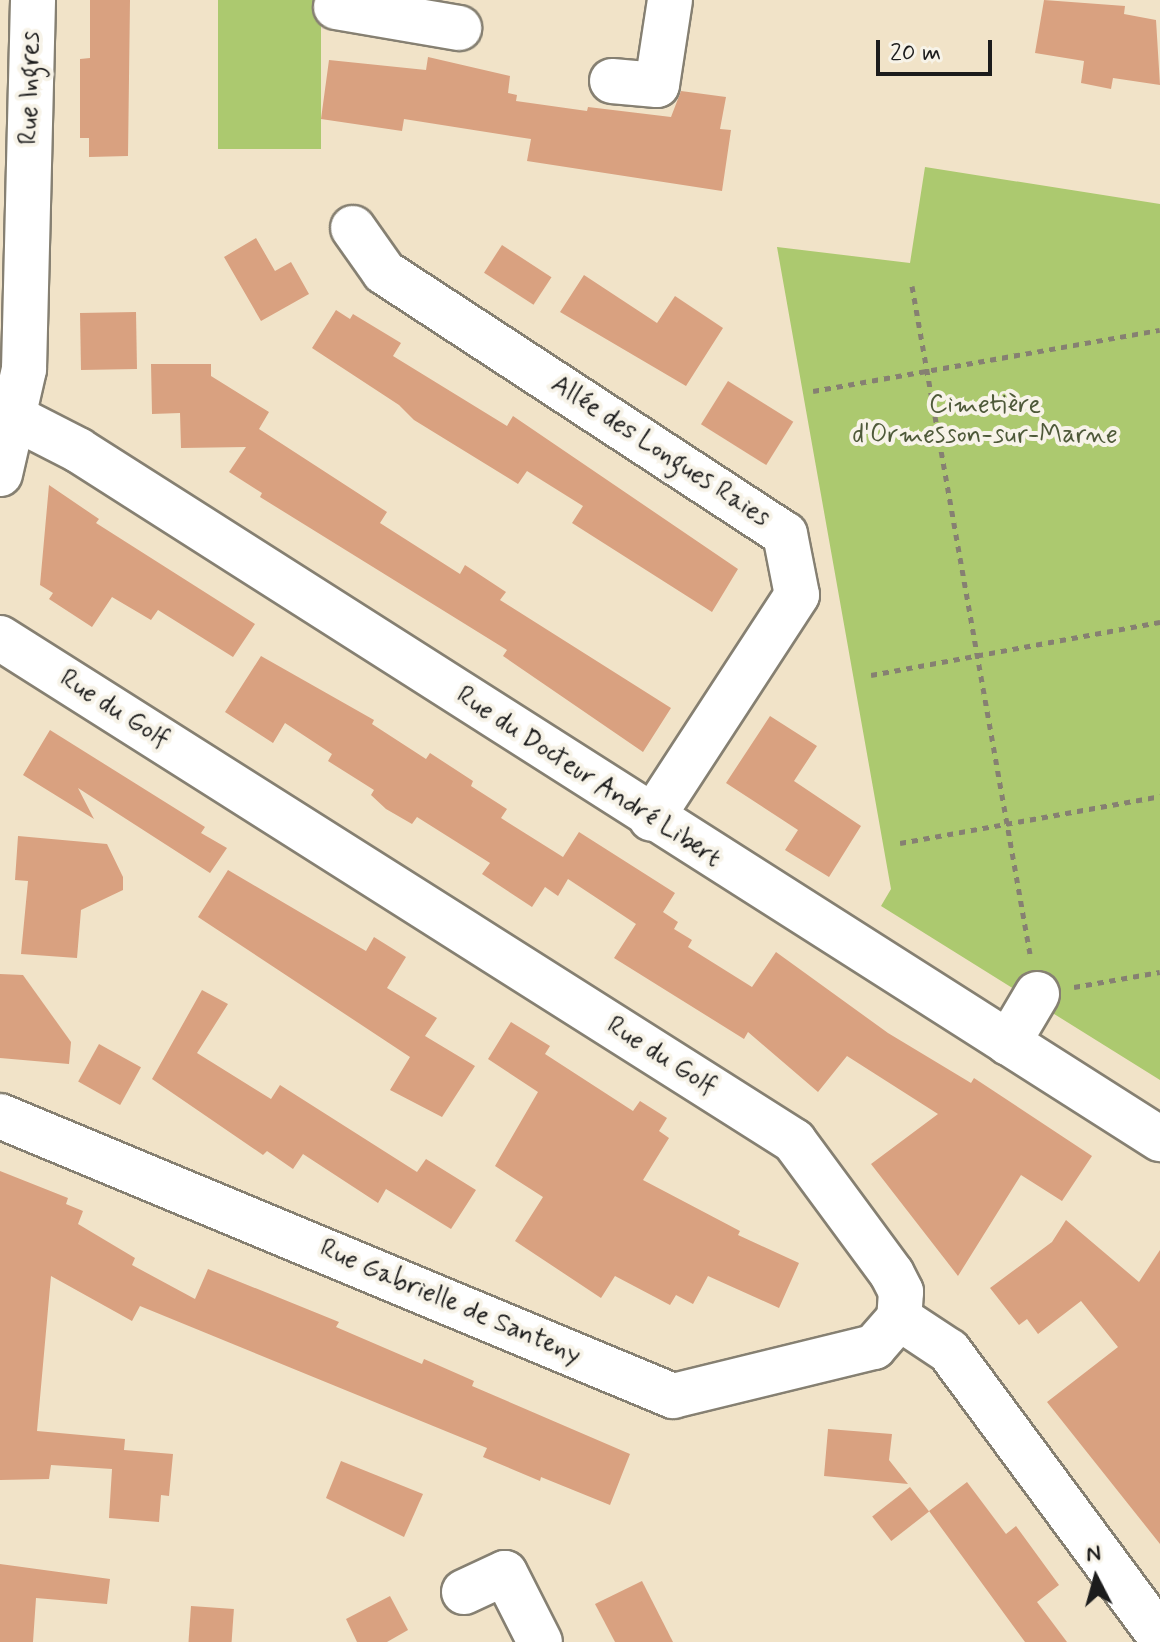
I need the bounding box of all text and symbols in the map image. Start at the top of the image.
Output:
scale bar [880,24,996,74]
street label: Rue Ingres [14,28,48,148]
text: 20 m [890,38,941,69]
street label: Allée des Longues Raies [544,369,776,535]
park label: Cimetière d'Ormesson-sur-Marne [852,390,1118,452]
street label: Rue du Golf [54,665,174,755]
street label: Rue du Docteur André Libert [451,681,725,875]
street label: Rue du Golf [601,1012,721,1102]
street label: Rue Gabrielle de Santeny [316,1234,584,1372]
north arrow [1056,1538,1136,1618]
text: N [1085,1539,1102,1569]

